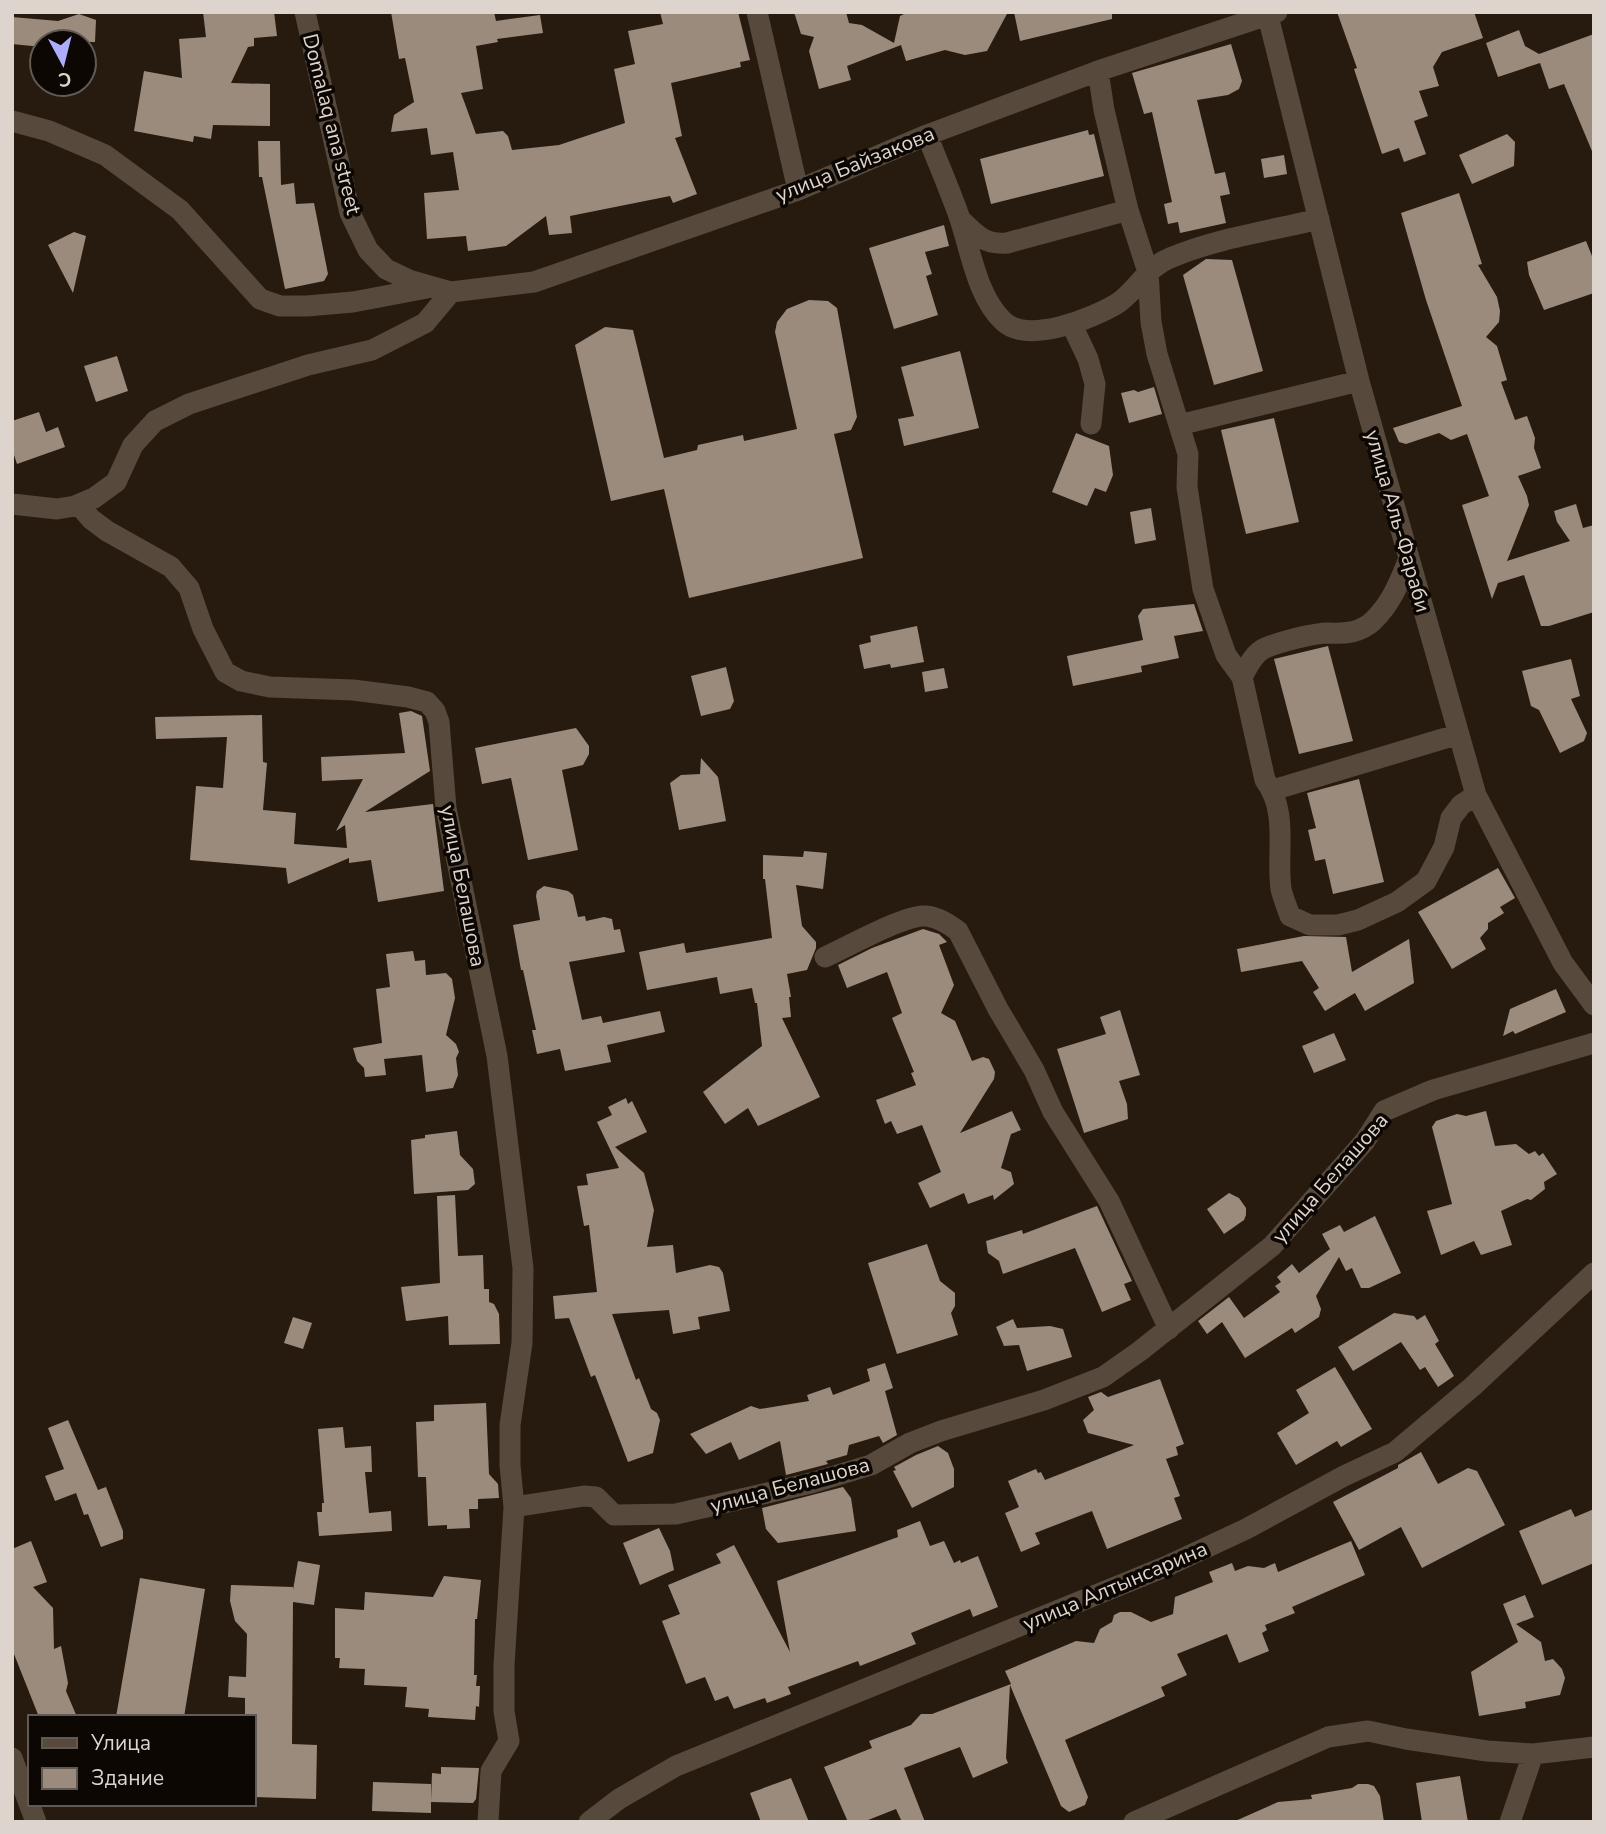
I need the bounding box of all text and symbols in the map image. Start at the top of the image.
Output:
north arrow [28,28,98,98]
street label: Domalaq ana street [296,31,368,218]
text: С [57,65,73,93]
street label: улица Байзакова [771,119,939,209]
street label: улица Аль-Фараби [1359,427,1437,615]
street label: улица Белашова [434,803,492,969]
street label: улица Белашова [1266,1107,1394,1249]
street label: улица Белашова [707,1450,873,1520]
street label: улица Алтынсарина [1018,1534,1212,1638]
legend [28,1715,256,1806]
text: Улица [90,1729,151,1757]
text: Здание [91,1764,164,1792]

